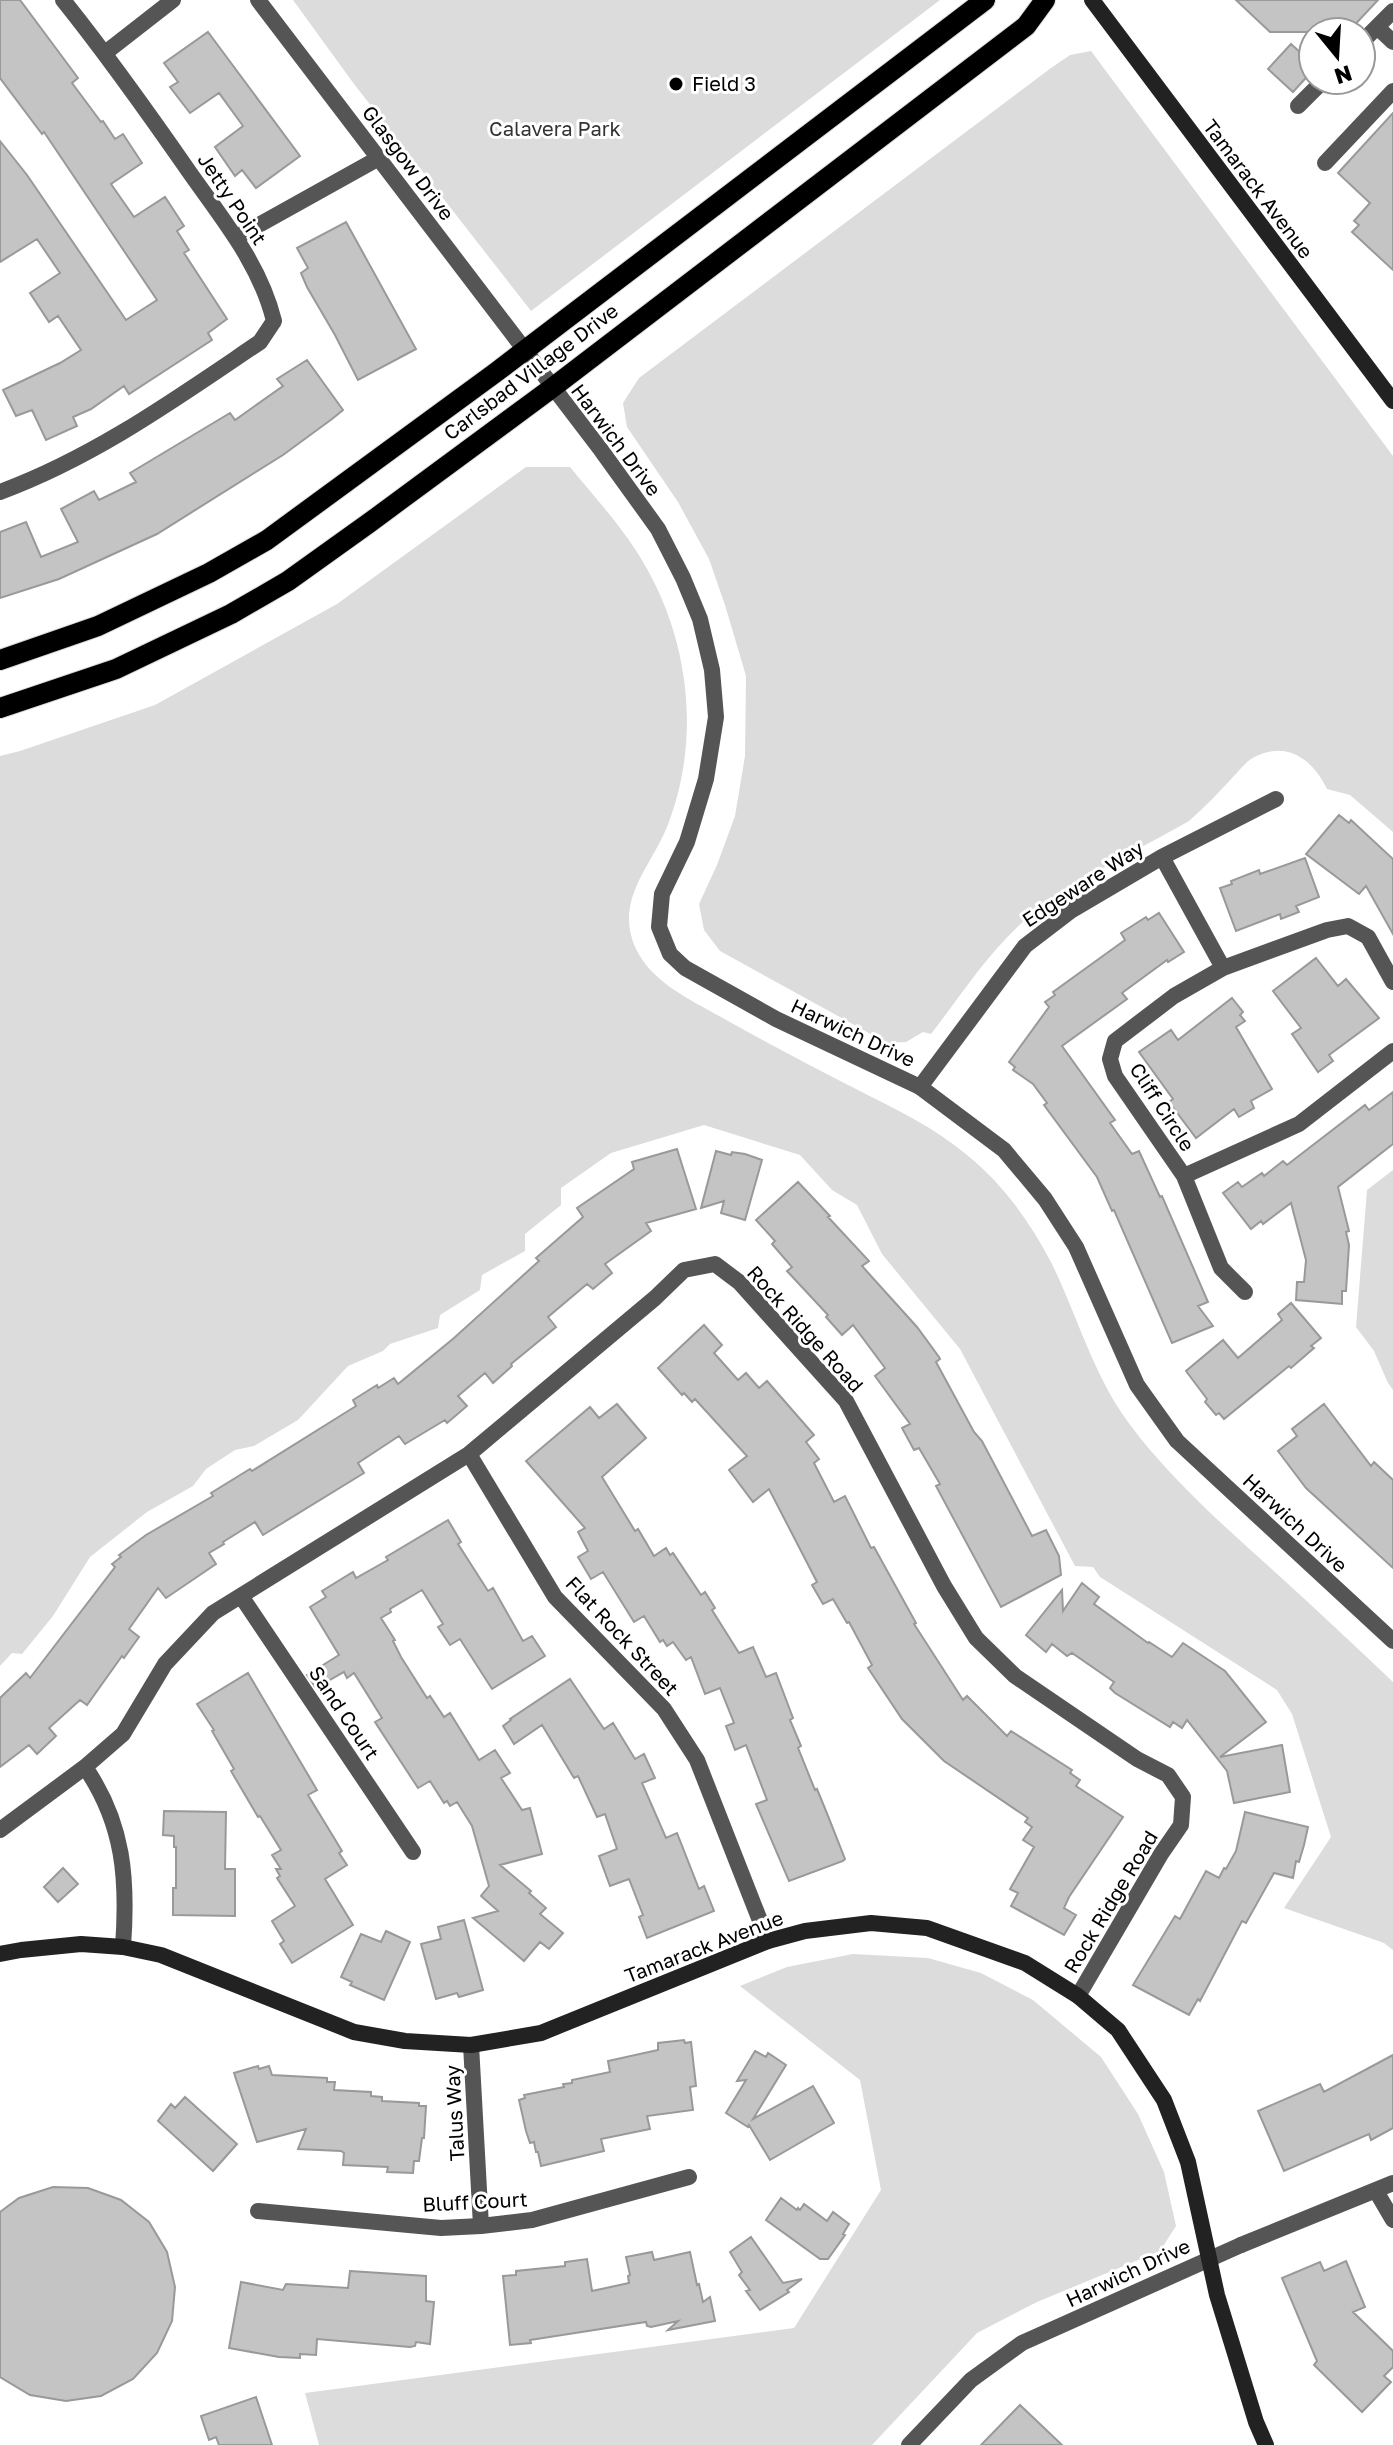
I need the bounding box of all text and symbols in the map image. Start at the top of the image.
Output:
north arrow [1297,16,1377,96]
text: N [1331,60,1355,91]
place label: Field 3 [692,71,756,95]
marker: Field 3 [667,75,685,93]
street label: Glasgow Drive [358,100,460,224]
street label: Tamarack Avenue [1199,114,1319,263]
park label: Calavera Park [489,116,621,140]
street label: Jetty Point [193,148,272,249]
street label: Carlsbad Village Drive [439,298,622,445]
street label: Harwich Drive [567,379,667,500]
street label: Edgeware Way [1017,835,1148,931]
street label: Harwich Drive [788,993,919,1071]
street label: Cliff Circle [1125,1058,1200,1155]
street label: Rock Ridge Road [743,1260,869,1396]
street label: Harwich Drive [1238,1468,1353,1577]
street label: Flat Rock Street [561,1571,684,1700]
street label: Sand Court [305,1661,385,1764]
street label: Rock Ridge Road [1058,1826,1162,1977]
street label: Tamarack Avenue [621,1905,786,1987]
street label: Talus Way [439,2064,469,2162]
street label: Bluff Court [422,2186,528,2216]
street label: Harwich Drive [1062,2233,1193,2311]

